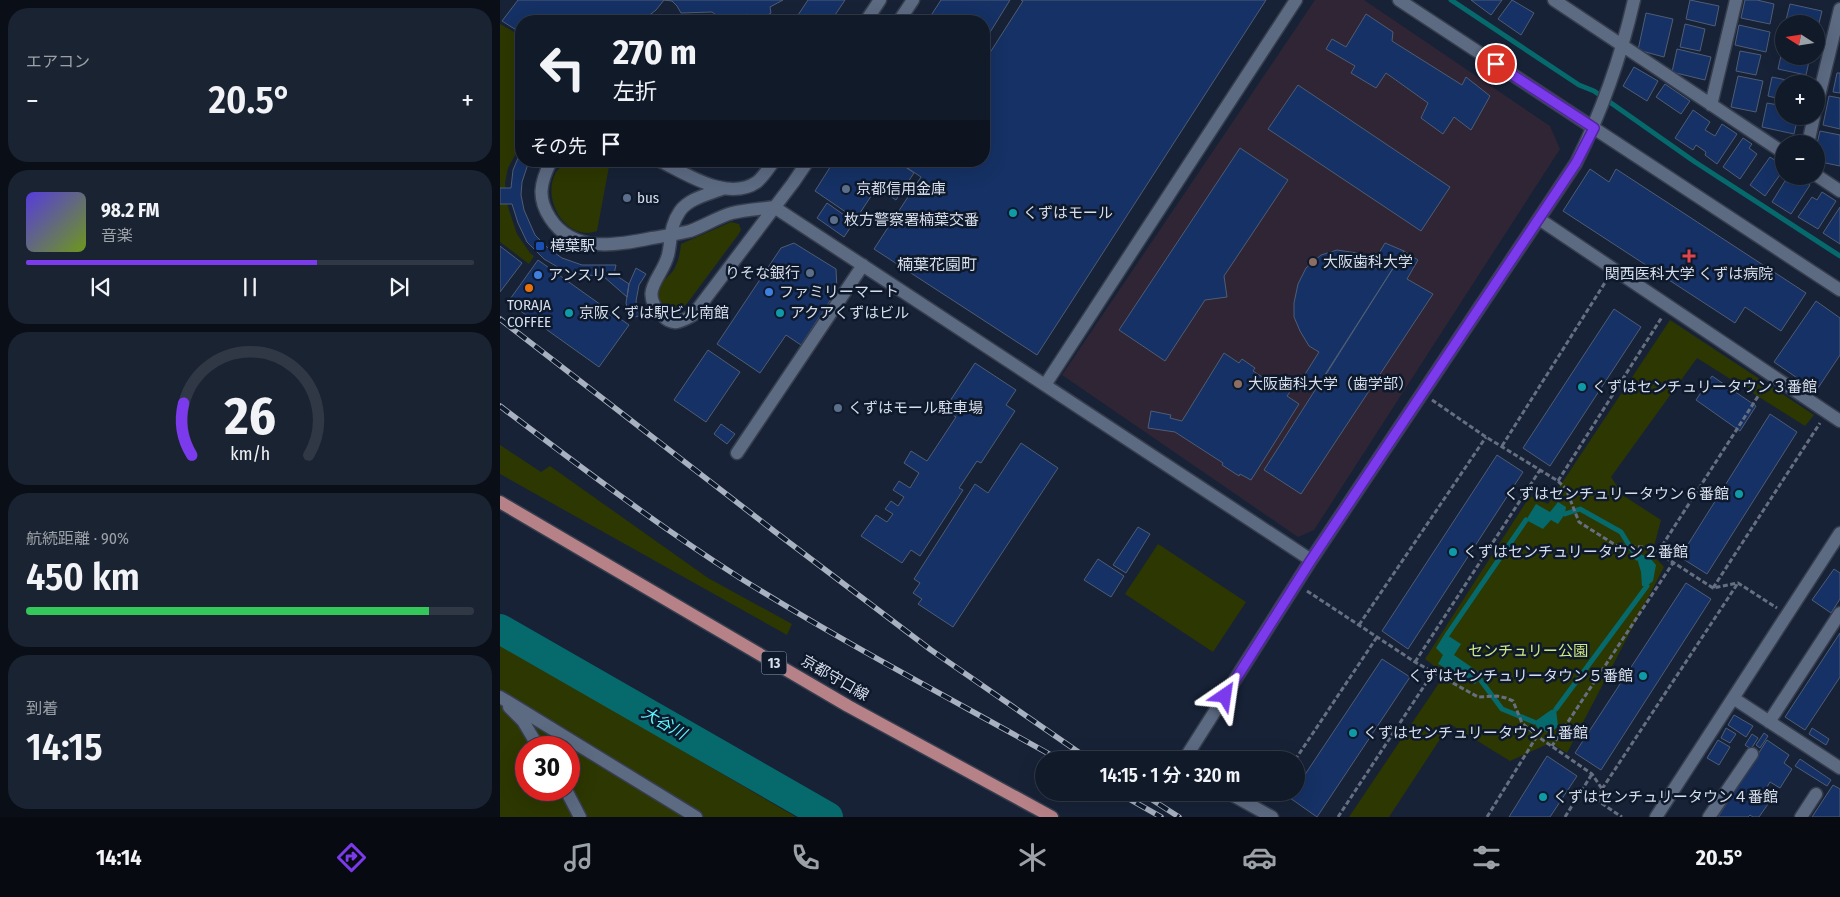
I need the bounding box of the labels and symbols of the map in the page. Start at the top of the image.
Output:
north arrow [1775,15,1825,65]
pin [1475,43,1517,85]
place label: 京都信用金庫 [856,180,946,198]
marker: 京都信用金庫 [840,183,852,195]
place label: bus [637,189,659,207]
marker: bus [621,192,633,204]
place label: くずはモール [1023,204,1113,222]
marker: くずはモール [1007,207,1019,219]
place label: 枚方警察署楠葉交番 [844,211,979,229]
marker: 枚方警察署楠葉交番 [828,214,840,226]
place label: 樟葉駅 [550,237,595,255]
marker: 樟葉駅 [534,240,546,252]
marker: 関西医科大学 くずは病院 [1682,249,1696,263]
place label: 大阪歯科大学 [1323,253,1413,271]
district label: 楠葉花園町 [897,255,977,274]
marker: 大阪歯科大学 [1307,256,1319,268]
place label: りそな銀行 [725,264,800,282]
place label: 関西医科大学 くずは病院 [1605,265,1773,283]
place label: アンスリー [548,266,622,284]
marker: りそな銀行 [804,267,816,279]
marker: アンスリー [532,269,544,281]
marker: TORAJA COFFEE [523,282,535,294]
place label: ファミリーマート [779,283,899,301]
marker: ファミリーマート [763,286,775,298]
place label: TORAJA COFFEE [507,296,551,331]
place label: 京阪くずは駅ビル南館 [579,304,729,322]
place label: アクアくずはビル [790,304,909,322]
marker: 京阪くずは駅ビル南館 [563,307,575,319]
marker: アクアくずはビル [774,307,786,319]
place label: 大阪歯科大学（歯学部） [1248,375,1413,393]
marker: 大阪歯科大学（歯学部） [1232,378,1244,390]
place label: くずはセンチュリータウン３番館 [1592,378,1817,396]
marker: くずはセンチュリータウン３番館 [1576,381,1588,393]
place label: くずはモール駐車場 [848,399,983,417]
marker: くずはモール駐車場 [832,402,844,414]
place label: くずはセンチュリータウン６番館 [1504,485,1729,503]
marker: くずはセンチュリータウン６番館 [1733,488,1745,500]
place label: くずはセンチュリータウン２番館 [1463,543,1688,561]
marker: くずはセンチュリータウン２番館 [1447,546,1459,558]
park label: センチュリー公園 [1468,642,1588,660]
road number: 13 [762,651,786,674]
street label: 京都守口線 [798,651,872,705]
place label: くずはセンチュリータウン５番館 [1408,667,1633,685]
position arrow [1198,669,1250,721]
marker: くずはセンチュリータウン５番館 [1637,670,1649,682]
water label: 大谷川 [638,703,691,744]
place label: くずはセンチュリータウン１番館 [1363,724,1588,742]
marker: くずはセンチュリータウン１番館 [1347,727,1359,739]
speed limit sign: 30 [515,736,580,801]
place label: くずはセンチュリータウン４番館 [1553,788,1778,806]
marker: くずはセンチュリータウン４番館 [1537,791,1549,803]

